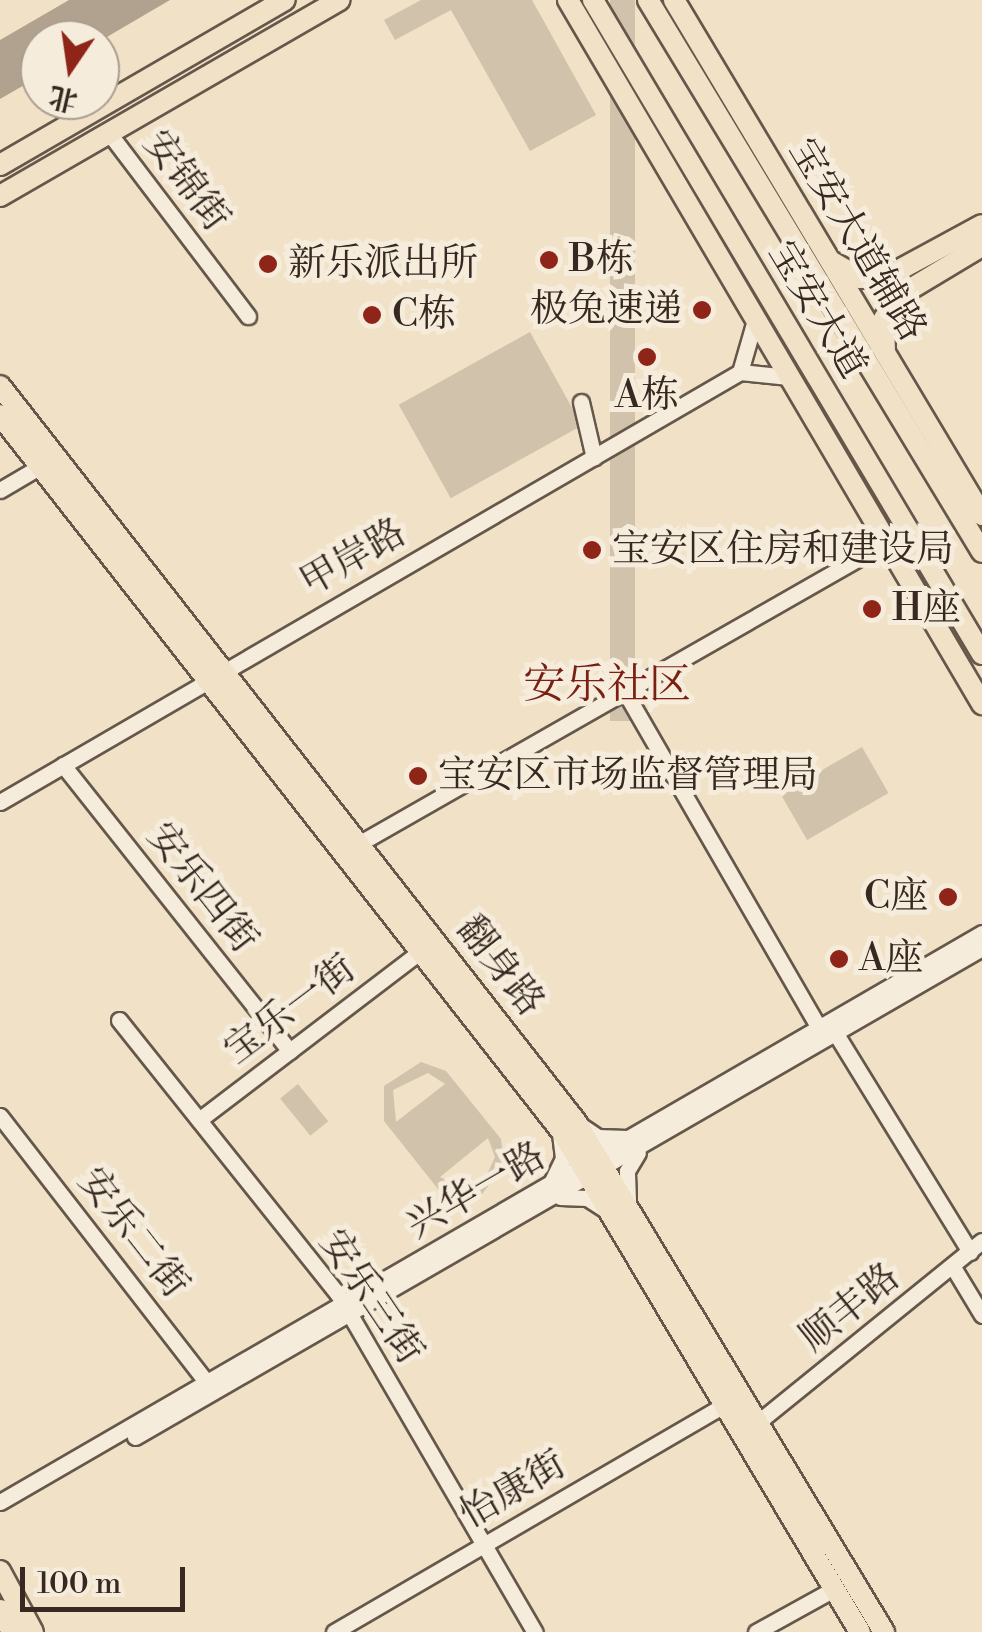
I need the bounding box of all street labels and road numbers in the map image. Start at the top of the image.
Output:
street label: 安锦街 [133,122,239,240]
street label: 宝安大道辅路 [779,131,935,349]
street label: 宝安大道 [758,233,876,387]
street label: 甲岸路 [292,510,414,606]
street label: 安乐四街 [137,814,267,962]
street label: 翻身路 [447,907,553,1025]
street label: 宝乐一街 [216,946,364,1074]
street label: 兴华一路 [399,1133,553,1249]
street label: 安乐二街 [68,1159,198,1307]
street label: 安乐三街 [310,1221,432,1373]
street label: 顺丰路 [791,1254,909,1362]
street label: 怡康街 [452,1442,574,1538]

